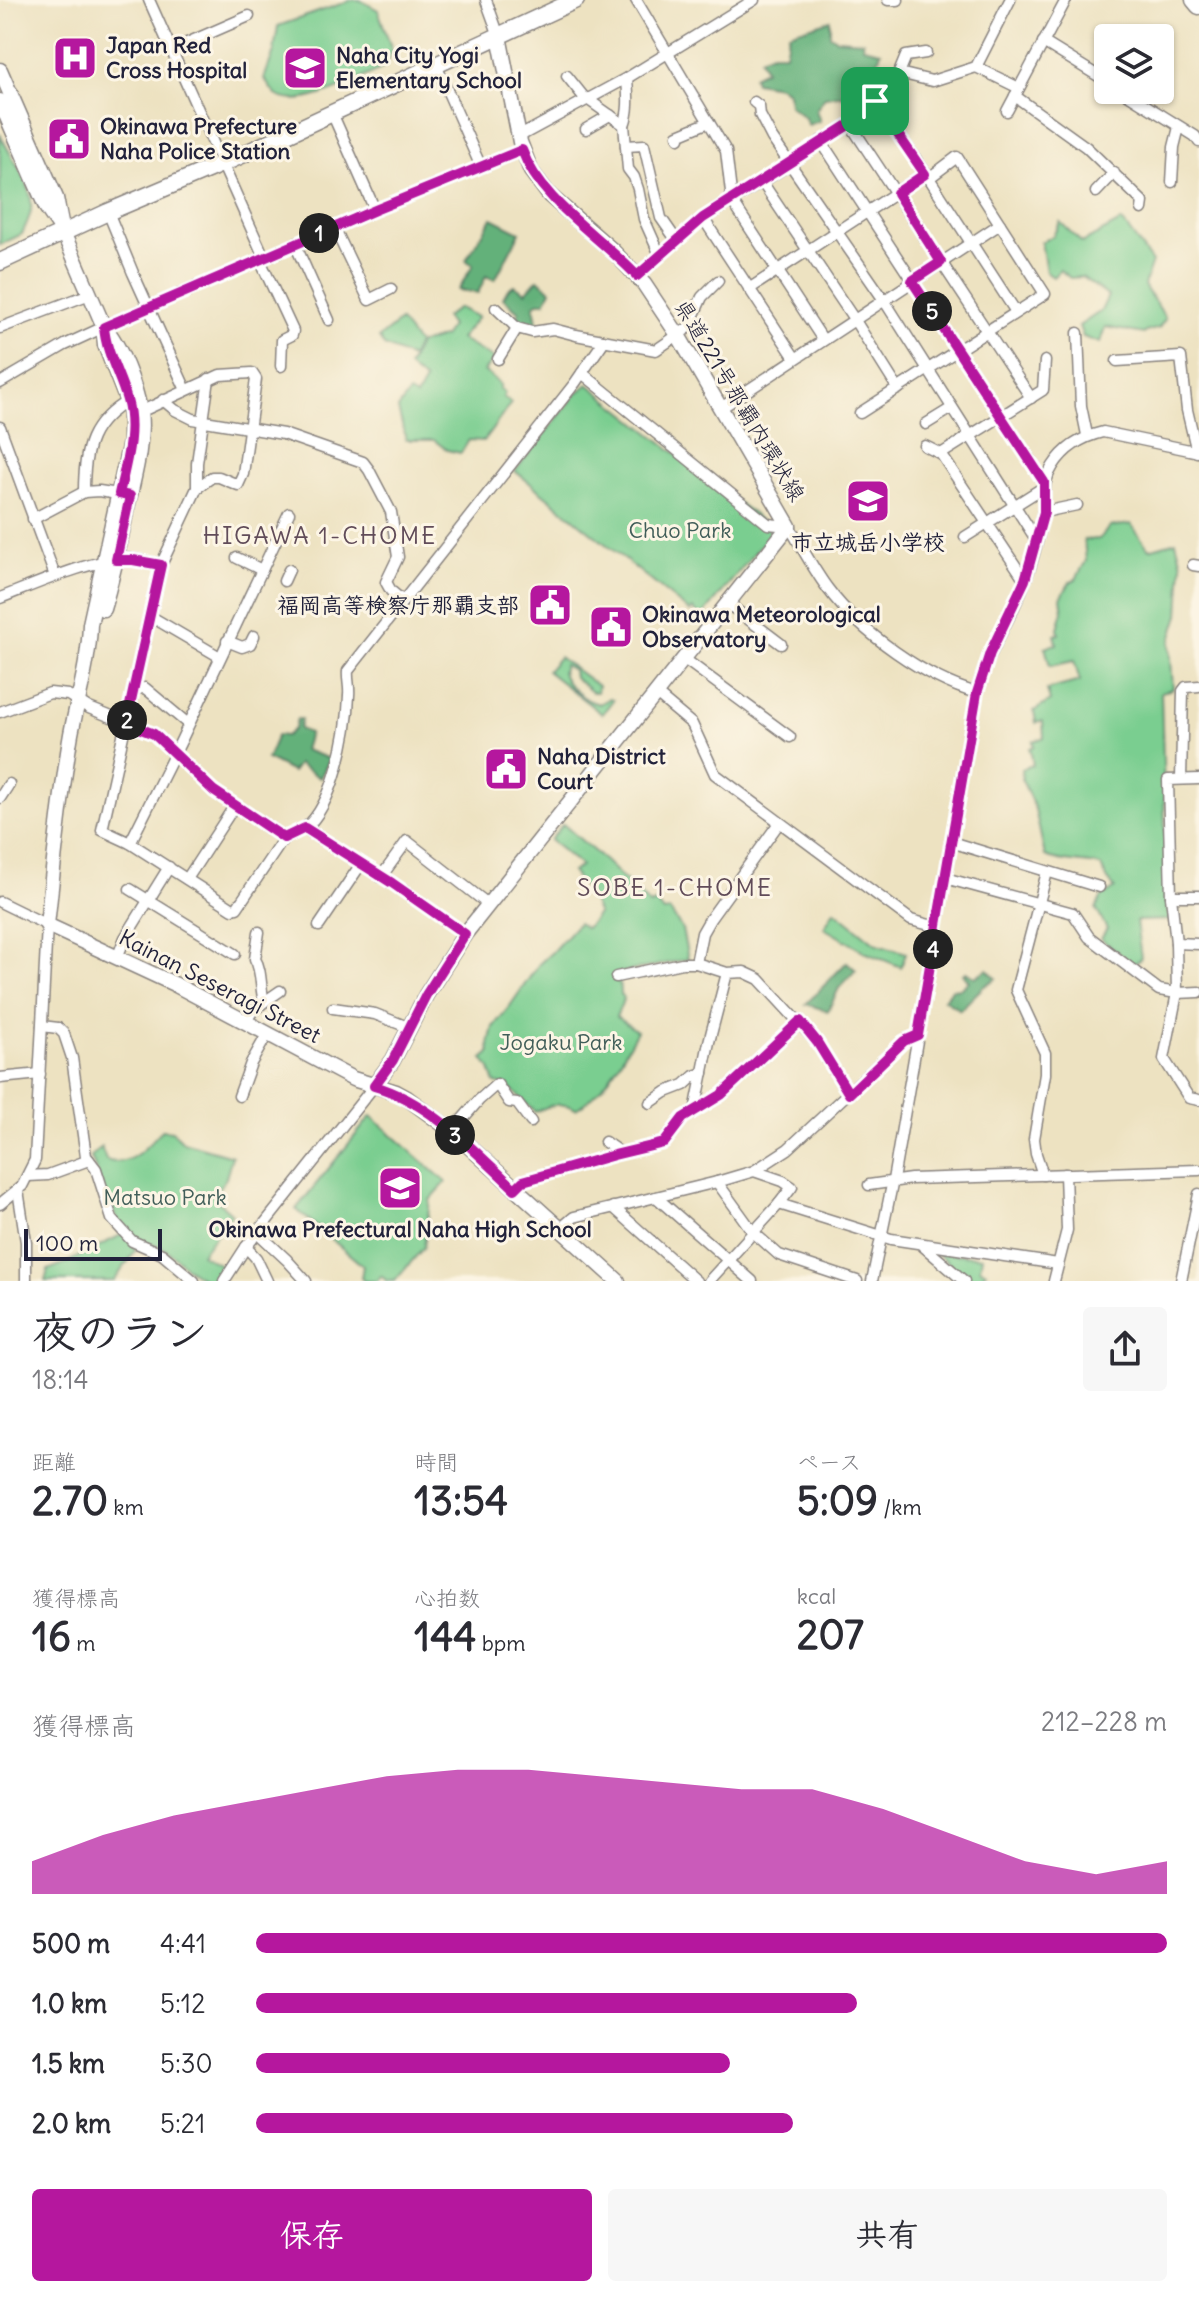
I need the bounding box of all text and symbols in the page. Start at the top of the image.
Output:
map controls [1094,24,1174,104]
button: layers [1094,24,1174,104]
place label: Japan Red Cross Hospital [106,31,247,84]
hospital icon: Japan Red Cross Hospital [51,34,99,82]
place label: Naha City Yogi Elementary School [336,41,522,94]
school or university icon: Naha City Yogi Elementary School [281,44,329,92]
pin [841,67,909,135]
icon: arrive [853,79,897,123]
place label: Okinawa Prefecture Naha Police Station [100,112,297,165]
public building icon: Okinawa Prefecture Naha Police Station [45,115,93,163]
pin: 1 [299,213,339,253]
text: 1 [315,219,323,247]
pin: 5 [912,291,952,331]
street label: 県道221号那覇内環状線 [669,294,811,506]
text: 5 [926,297,938,325]
school or university icon: 市立城岳小学校 [844,477,892,525]
park label: Chuo Park [629,516,731,544]
district label: HIGAWA 1-CHOME [203,520,437,550]
place label: 市立城岳小学校 [791,528,945,556]
public building icon: 福岡高等検察庁那覇支部 [526,581,574,629]
place label: 福岡高等検察庁那覇支部 [277,591,519,619]
place label: Okinawa Meteorological Observatory [642,600,881,653]
public building icon: Okinawa Meteorological Observatory [587,603,635,651]
pin: 2 [107,700,147,740]
text: 2 [121,706,133,734]
place label: Naha District Court [537,742,666,795]
public building icon: Naha District Court [482,745,530,793]
district label: SOBE 1-CHOME [577,872,773,902]
street label: Kainan Seseragi Street [115,923,325,1049]
pin: 4 [913,929,953,969]
text: 4 [927,935,939,963]
park label: Jogaku Park [499,1028,623,1056]
pin: 3 [435,1115,475,1155]
text: 3 [449,1121,461,1149]
school or university icon: Okinawa Prefectural Naha High School [376,1164,424,1212]
park label: Matsuo Park [103,1183,227,1211]
place label: Okinawa Prefectural Naha High School [208,1215,592,1243]
scale bar [24,1225,162,1261]
text: 100 m [36,1229,98,1257]
text: 夜のラン [32,1305,208,1360]
button: share [1083,1307,1167,1391]
text: 18:14 [32,1363,89,1396]
text: 距離 [32,1448,76,1476]
text: 時間 [414,1448,458,1476]
text: ペース [797,1448,861,1476]
text: 2.70 [32,1476,108,1526]
text: 13:54 [414,1476,508,1526]
text: 5:09 [797,1476,878,1526]
text: km [108,1493,144,1521]
text: /km [878,1493,922,1521]
text: kcal [797,1582,836,1610]
text: 獲得標高 [32,1584,120,1612]
text: 心拍数 [414,1584,480,1612]
text: 207 [797,1610,864,1660]
text: 16 [32,1612,71,1662]
text: 144 [414,1612,476,1662]
text: m [71,1629,96,1657]
text: bpm [476,1629,526,1657]
text: 212–228 m [1041,1705,1167,1738]
text: 獲得標高 [32,1709,136,1742]
text: 500 m [32,1927,110,1960]
text: 4:41 [160,1927,206,1960]
text: 1.0 km [32,1987,107,2020]
text: 5:12 [160,1987,205,2020]
text: 1.5 km [32,2047,105,2080]
text: 5:30 [160,2047,213,2080]
text: 2.0 km [32,2107,111,2140]
text: 5:21 [160,2107,205,2140]
button: 保存 [32,2189,592,2281]
button: 共有 [608,2189,1167,2281]

